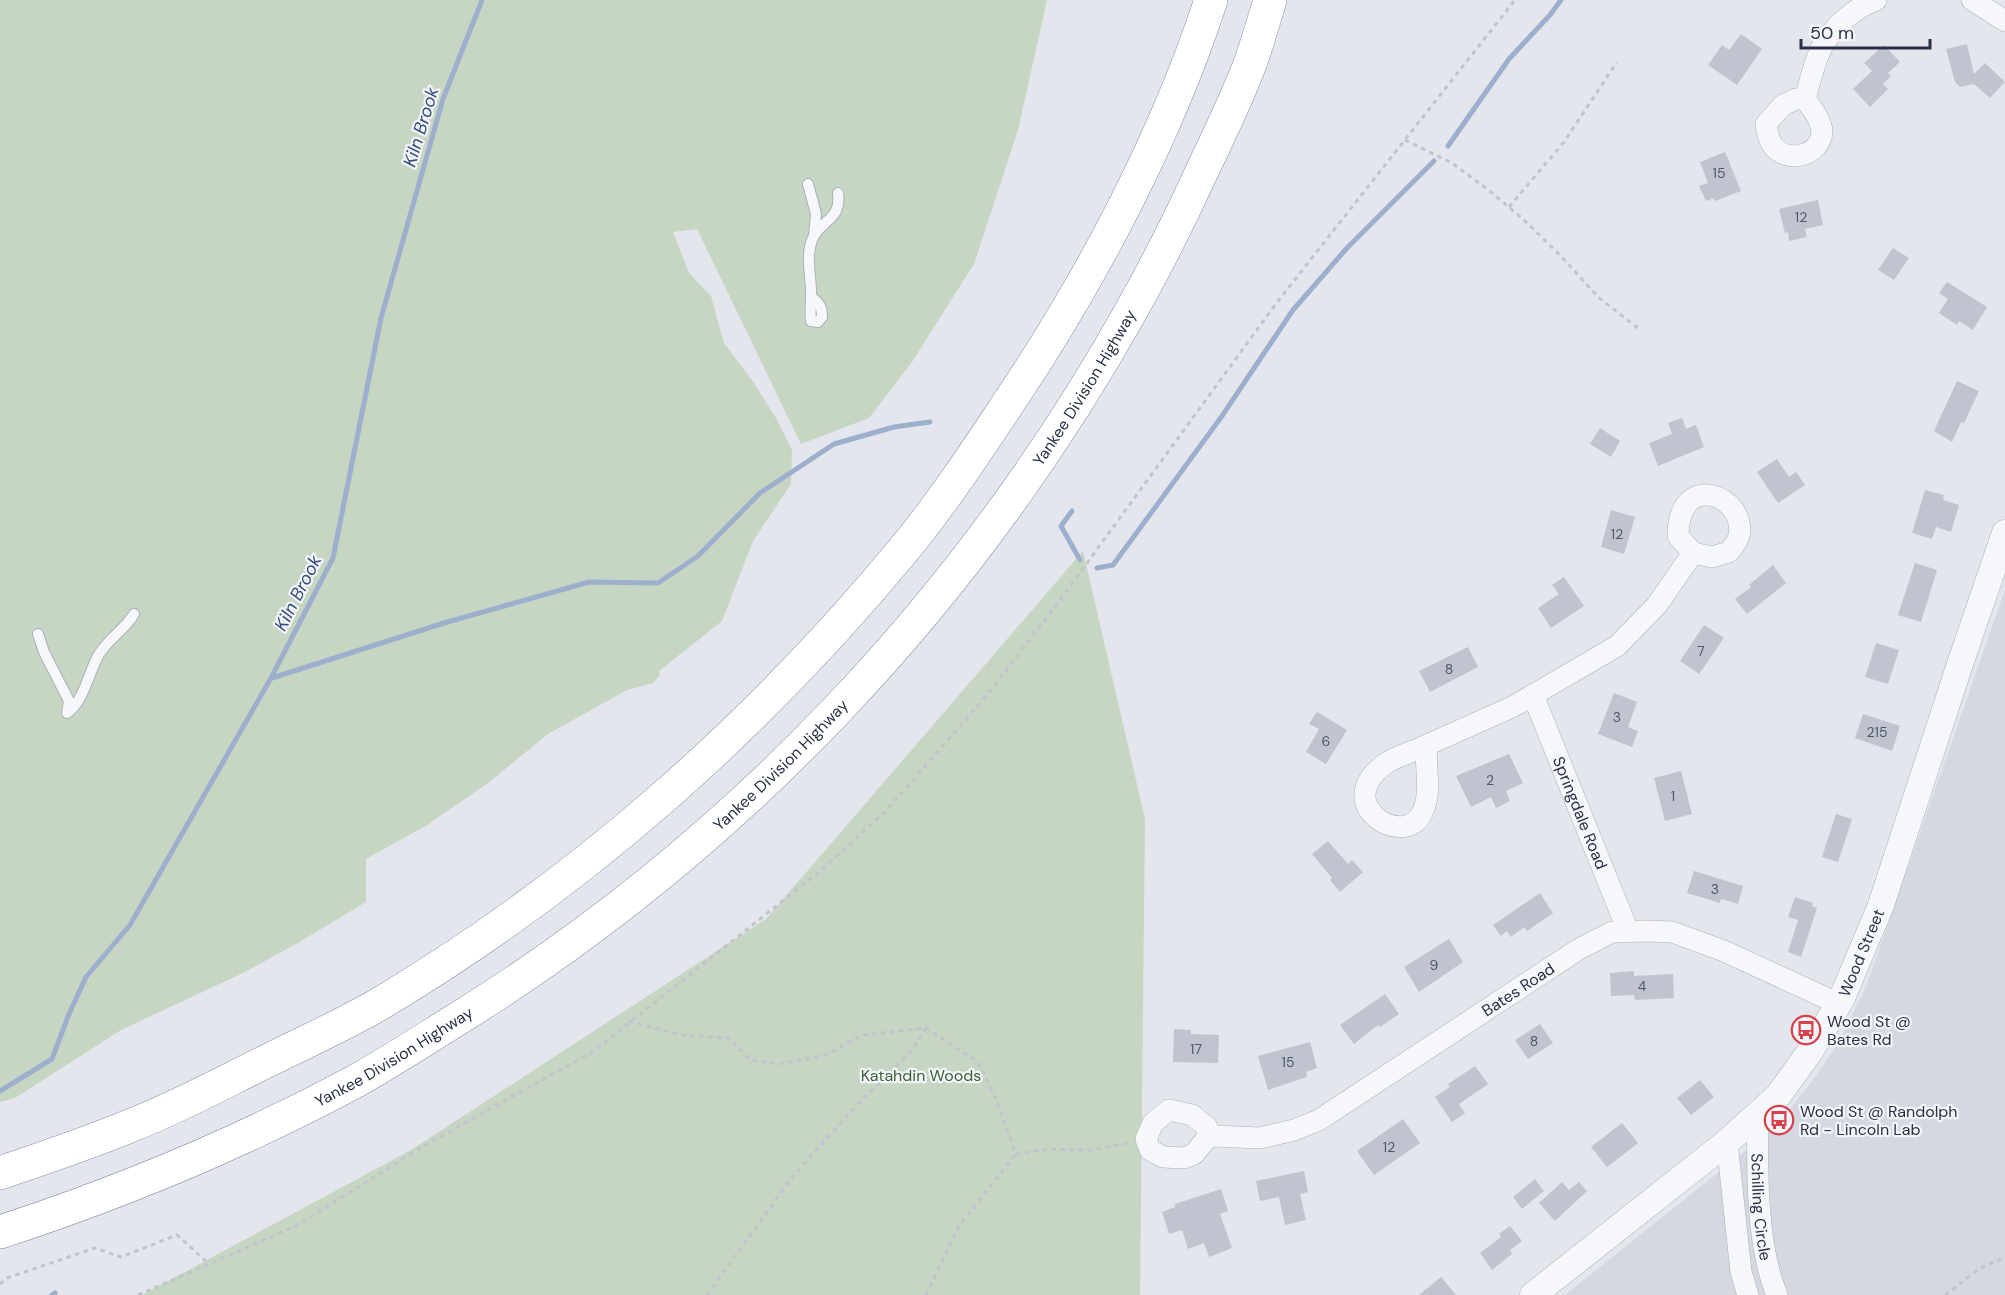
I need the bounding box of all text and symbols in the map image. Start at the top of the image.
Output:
scale bar [1801,12,1930,50]
text: 50 m [1810,21,1854,45]
water label: Kiln Brook [398,83,445,170]
house number: 15 [1713,164,1725,182]
house number: 12 [1795,208,1807,226]
street label: Yankee Division Highway [1028,305,1140,470]
house number: 12 [1611,525,1623,543]
water label: Kiln Brook [269,550,328,635]
house number: 7 [1697,642,1705,660]
house number: 8 [1445,660,1453,678]
street label: Yankee Division Highway [708,694,852,835]
house number: 3 [1613,708,1621,726]
house number: 215 [1867,723,1887,741]
house number: 6 [1322,732,1330,750]
street label: Springdale Road [1548,753,1613,872]
house number: 2 [1486,771,1494,789]
house number: 1 [1671,787,1675,805]
house number: 3 [1711,880,1719,898]
street label: Wood Street [1833,906,1889,1000]
house number: 9 [1430,956,1439,974]
street label: Bates Road [1478,958,1558,1021]
house number: 4 [1638,977,1647,995]
street label: Yankee Division Highway [311,1002,477,1111]
place label: Wood St @ Bates Rd [1827,1011,1911,1050]
bus stop icon: Wood St @ Bates Rd [1790,1014,1822,1046]
house number: 8 [1530,1032,1538,1050]
house number: 17 [1190,1040,1202,1058]
house number: 15 [1282,1053,1294,1071]
park label: Katahdin Woods [861,1065,981,1086]
place label: Wood St @ Randolph Rd - Lincoln Lab [1800,1101,1958,1140]
bus stop icon: Wood St @ Randolph Rd - Lincoln Lab [1763,1104,1795,1136]
house number: 12 [1383,1138,1395,1156]
street label: Schilling Circle [1747,1153,1777,1262]

